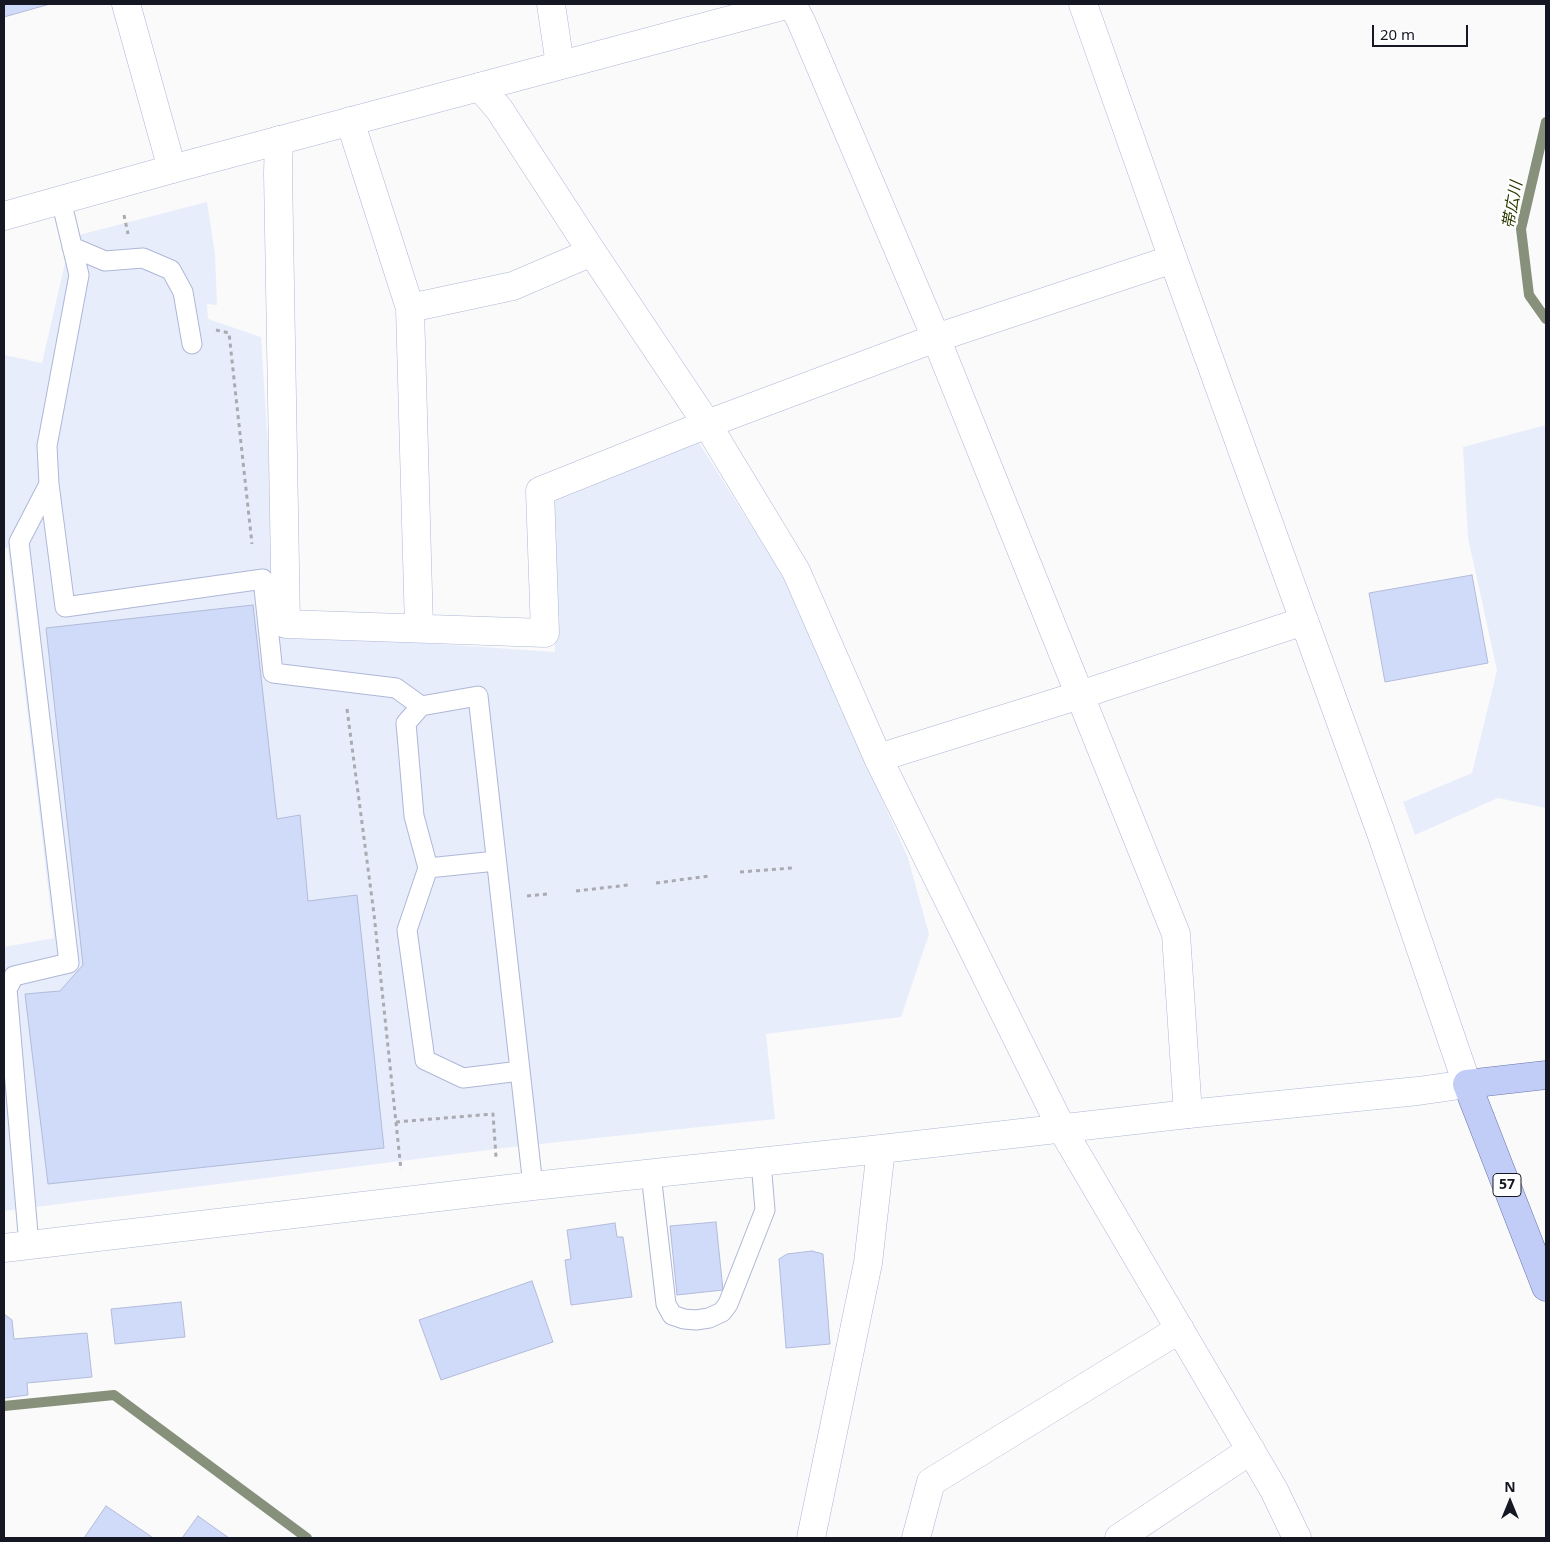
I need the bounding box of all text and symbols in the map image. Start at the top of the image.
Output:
scale bar [1375,15,1471,47]
text: 20 m [1380,24,1415,44]
water label: 帯広川 [1499,180,1527,230]
road number: 57 [1493,1174,1521,1196]
north arrow [1485,1477,1535,1527]
text: N [1504,1477,1516,1496]

